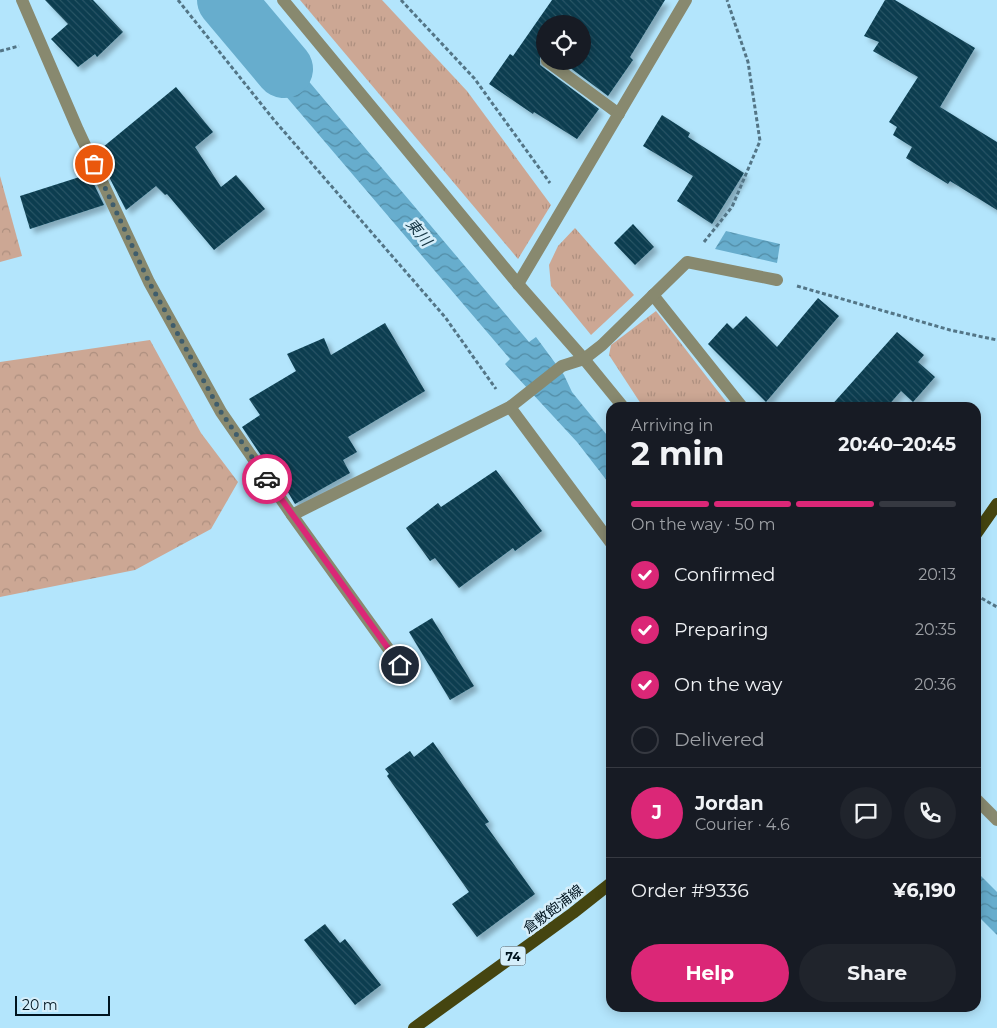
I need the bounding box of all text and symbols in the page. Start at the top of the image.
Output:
map controls [536,15,591,70]
button: locate [536,15,591,70]
pin [73,143,115,185]
icon: bag [80,150,108,178]
water label: 東川 [402,214,437,251]
text: Arriving in [631,416,713,435]
text: 20:40–20:45 [838,433,956,456]
text: 2 min [631,434,724,473]
courier [242,454,292,504]
icon: car [253,465,281,493]
text: On the way · 50 m [631,515,775,534]
icon: check [631,561,659,589]
text: Confirmed [674,563,775,586]
text: 20:13 [918,565,956,584]
icon: check [631,616,659,644]
text: Preparing [674,618,769,641]
text: 20:35 [915,620,956,639]
pin [379,644,421,686]
icon: home [386,651,414,679]
icon: check [631,671,659,699]
text: On the way [674,673,782,696]
text: 20:36 [914,675,956,694]
text: Delivered [674,728,765,751]
button: chat [840,787,892,839]
button: phone [904,787,956,839]
text: Jordan [695,792,764,815]
text: J [652,801,662,824]
text: Courier · 4.6 [695,815,790,834]
text: Order #9336 [631,879,749,902]
text: ¥6,190 [893,879,956,902]
street label: 倉敷飽浦線 [520,881,586,937]
button: Help [631,944,789,1002]
button: Share [799,944,956,1002]
road number: 74 [500,946,526,966]
scale bar [15,993,110,1016]
text: 20 m [22,996,58,1014]

